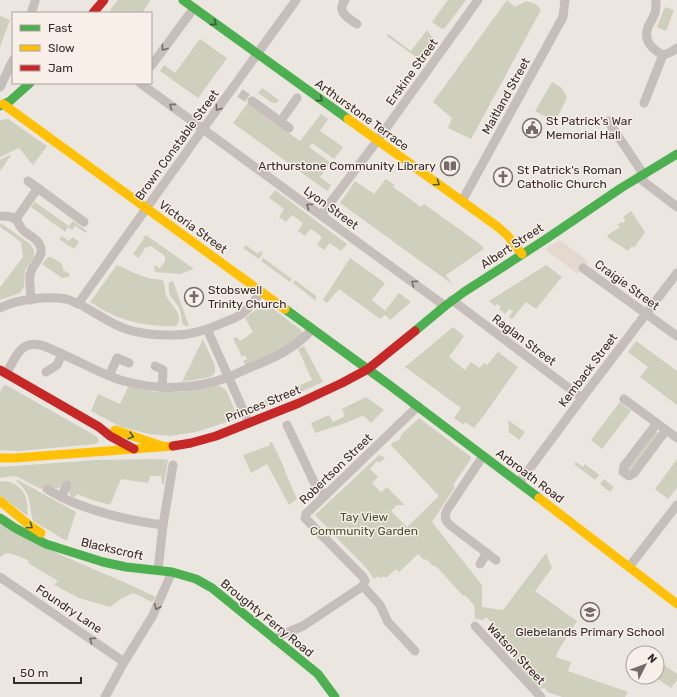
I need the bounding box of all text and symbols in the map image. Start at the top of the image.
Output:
legend [12,12,152,84]
one-way arrow [210,18,217,25]
text: Fast [48,21,72,35]
street label: Erskine Street [383,36,441,108]
text: Slow [48,41,75,55]
one-way arrow [162,44,169,51]
street label: Maitland Street [479,55,533,137]
text: Jam [48,61,73,75]
street label: Arthurstone Terrace [312,76,412,154]
street label: Brown Constable Street [132,87,222,203]
one-way arrow [315,94,322,101]
one-way arrow [169,104,176,111]
one-way arrow [215,104,223,111]
place label: St Patrick's War Memorial Hall [546,114,632,142]
public building icon: St Patrick's War Memorial Hall [521,117,543,139]
library icon: Arthurstone Community Library [439,155,461,177]
place label: Arthurstone Community Library [258,159,436,173]
place label: St Patrick's Roman Catholic Church [517,163,622,191]
church icon: St Patrick's Roman Catholic Church [492,166,514,188]
one-way arrow [432,178,439,185]
street label: Lyon Street [301,184,361,233]
street label: Victoria Street [156,198,230,257]
one-way arrow [306,203,313,211]
street label: Albert Street [478,220,546,271]
street label: Craigie Street [592,257,662,313]
one-way arrow [411,280,418,288]
place label: Stobswell Trinity Church [208,283,286,311]
church icon: Stobswell Trinity Church [183,286,205,308]
street label: Raglan Street [489,312,559,369]
street label: Kemback Street [556,330,620,409]
street label: Princes Street [224,382,303,425]
one-way arrow [127,431,134,440]
street label: Robertson Street [297,431,376,507]
street label: Arbroath Road [493,446,567,506]
park label: Tay View Community Garden [310,510,418,538]
one-way arrow [26,521,33,529]
street label: Blackscroft [79,535,145,563]
street label: Broughty Ferry Road [218,576,316,660]
street label: Foundry Lane [33,582,105,636]
school or university icon: Glebelands Primary School [579,601,601,623]
one-way arrow [154,603,162,611]
street label: Watson Street [484,621,548,688]
place label: Glebelands Primary School [515,625,665,639]
one-way arrow [89,637,96,645]
north arrow [625,645,665,685]
text: N [645,651,660,666]
scale bar [14,659,81,685]
text: 50 m [20,666,48,680]

